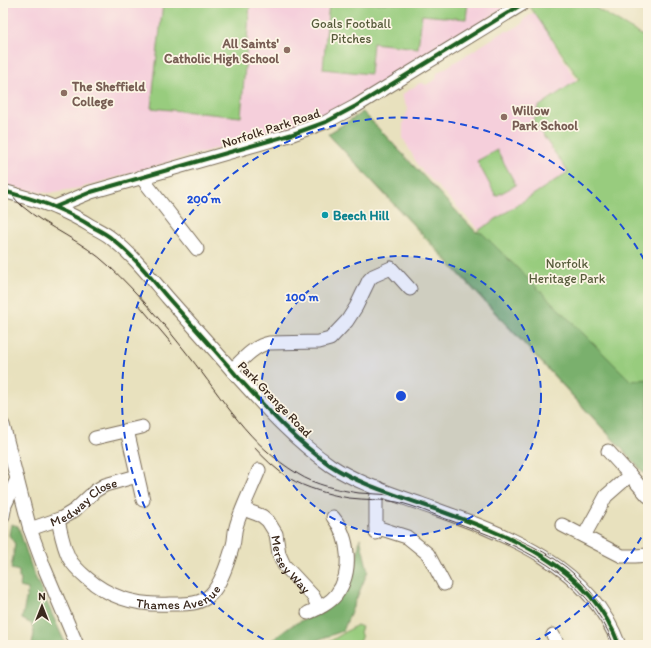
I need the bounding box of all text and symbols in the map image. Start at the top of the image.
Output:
park label: Goals Football Pitches [311,16,391,46]
place label: All Saints' Catholic High School [164,36,280,67]
marker: All Saints' Catholic High School [282,45,292,55]
place label: The Sheffield College [71,79,146,110]
marker: The Sheffield College [59,88,69,98]
place label: Willow Park School [512,103,578,133]
street label: Norfolk Park Road [220,105,322,151]
marker: Willow Park School [499,112,509,122]
text: 200 m [187,192,222,206]
place label: Beech Hill [333,208,389,223]
marker: Beech Hill [320,210,330,220]
park label: Norfolk Heritage Park [529,256,606,286]
text: 100 m [285,290,319,304]
street label: Park Grange Road [235,358,315,440]
centre of rings [394,389,408,403]
street label: Medway Close [48,475,119,529]
street label: Mersey Way [269,534,314,596]
street label: Thames Avenue [135,582,223,612]
north arrow [22,586,62,626]
text: N [38,590,46,603]

